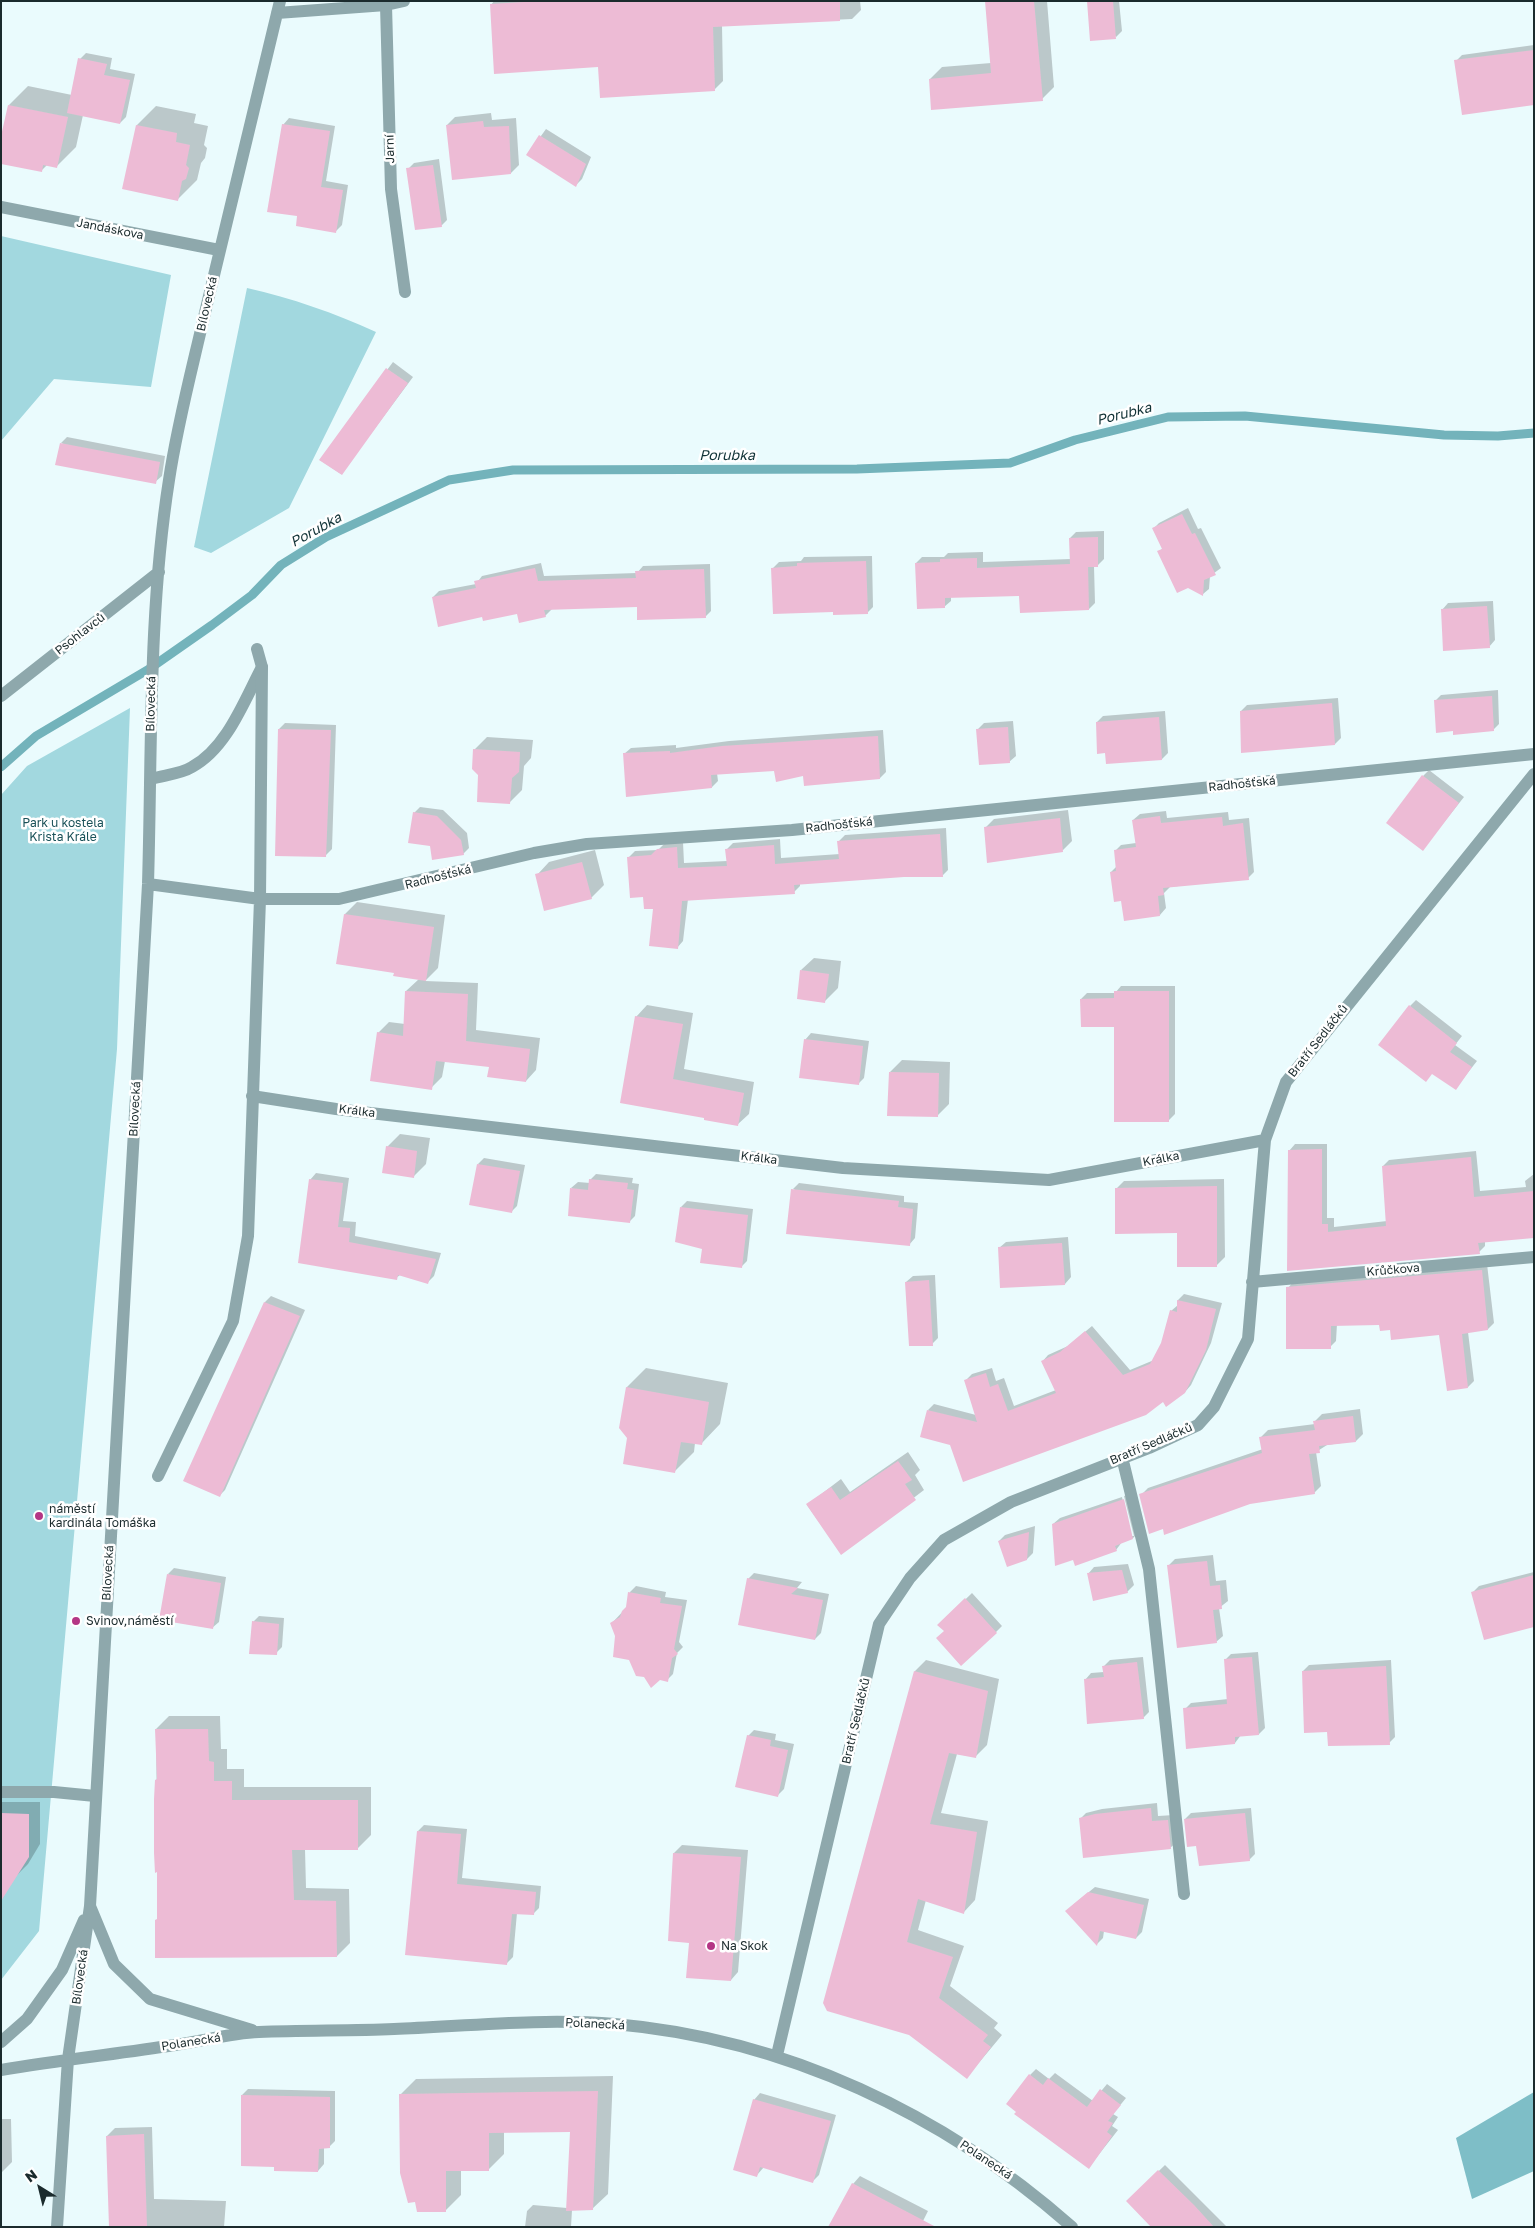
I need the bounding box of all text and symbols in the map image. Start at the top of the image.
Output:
street label: Jarní [382,134,398,164]
street label: Jandáskova [75,215,145,243]
street label: Bílovecká [194,275,220,333]
water label: Porubka [1095,399,1153,429]
water label: Porubka [699,448,755,464]
water label: Porubka [288,509,344,551]
street label: Psohlavců [52,610,108,658]
street label: Bílovecká [143,676,159,732]
street label: Radhošťská [1208,773,1276,795]
street label: Radhošťská [805,814,873,836]
park label: Park u kostela Krista Krále [22,816,104,844]
street label: Radhošťská [403,862,473,892]
street label: Bratří Sedláčků [1285,1002,1351,1080]
street label: Bílovecká [126,1081,144,1137]
street label: Králka [338,1102,376,1120]
street label: Králka [1142,1148,1180,1170]
street label: Králka [740,1149,778,1167]
street label: Krůčkova [1366,1261,1420,1279]
street label: Bratří Sedláčků [1108,1420,1194,1468]
place label: náměstí kardinála Tomáška [49,1502,156,1530]
marker: náměstí kardinála Tomáška [33,1510,45,1522]
street label: Bílovecká [99,1545,117,1601]
place label: Svinov,náměstí [86,1614,174,1628]
marker: Svinov,náměstí [70,1615,82,1627]
street label: Bratří Sedláčků [839,1676,873,1766]
place label: Na Skok [721,1939,768,1953]
marker: Na Skok [705,1940,717,1952]
street label: Bílovecká [69,1948,91,2006]
street label: Polanecká [565,2015,625,2033]
street label: Polanecká [160,2030,222,2054]
street label: Polanecká [957,2137,1015,2183]
north arrow [15,2163,65,2213]
text: N [22,2165,40,2185]

